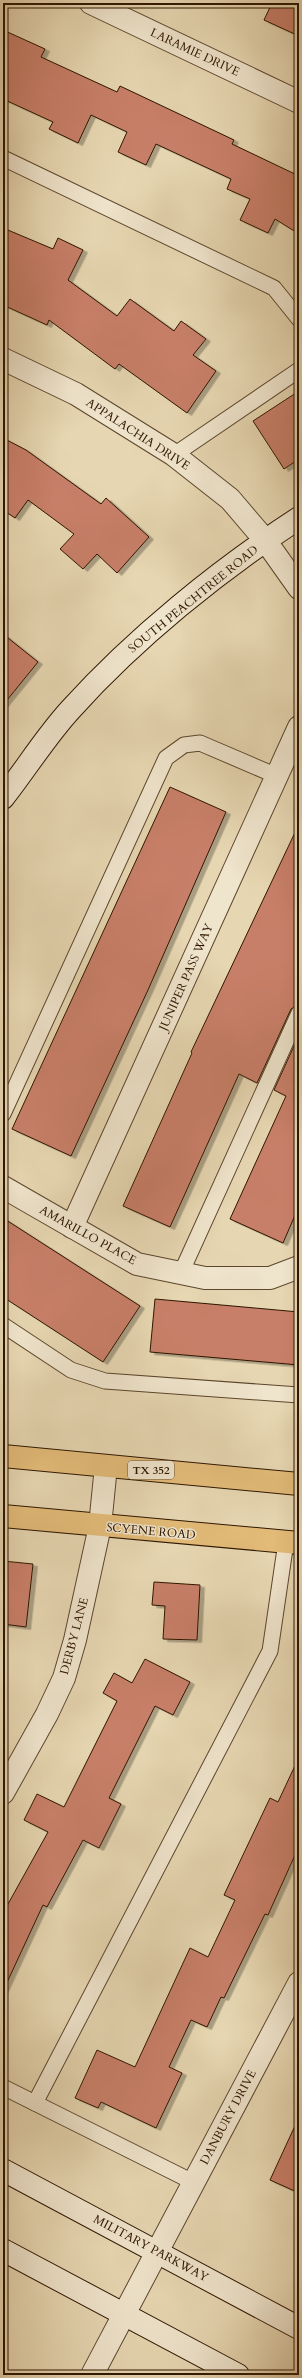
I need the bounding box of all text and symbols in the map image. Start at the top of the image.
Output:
street label: LARAMIE DRIVE [148,24,242,80]
street label: APPALACHIA DRIVE [83,394,193,474]
street label: SOUTH PEACHTREE ROAD [125,541,261,656]
street label: JUNIPER PASS WAY [154,921,217,1035]
street label: AMARILLO PLACE [37,1202,139,1268]
road number: TX 352 [128,1461,174,1479]
street label: SCYENE ROAD [106,1519,196,1543]
street label: DERBY LANE [56,1596,92,1676]
street label: DANBURY DRIVE [196,2067,260,2167]
street label: MILITARY PARKWAY [91,2211,211,2285]

